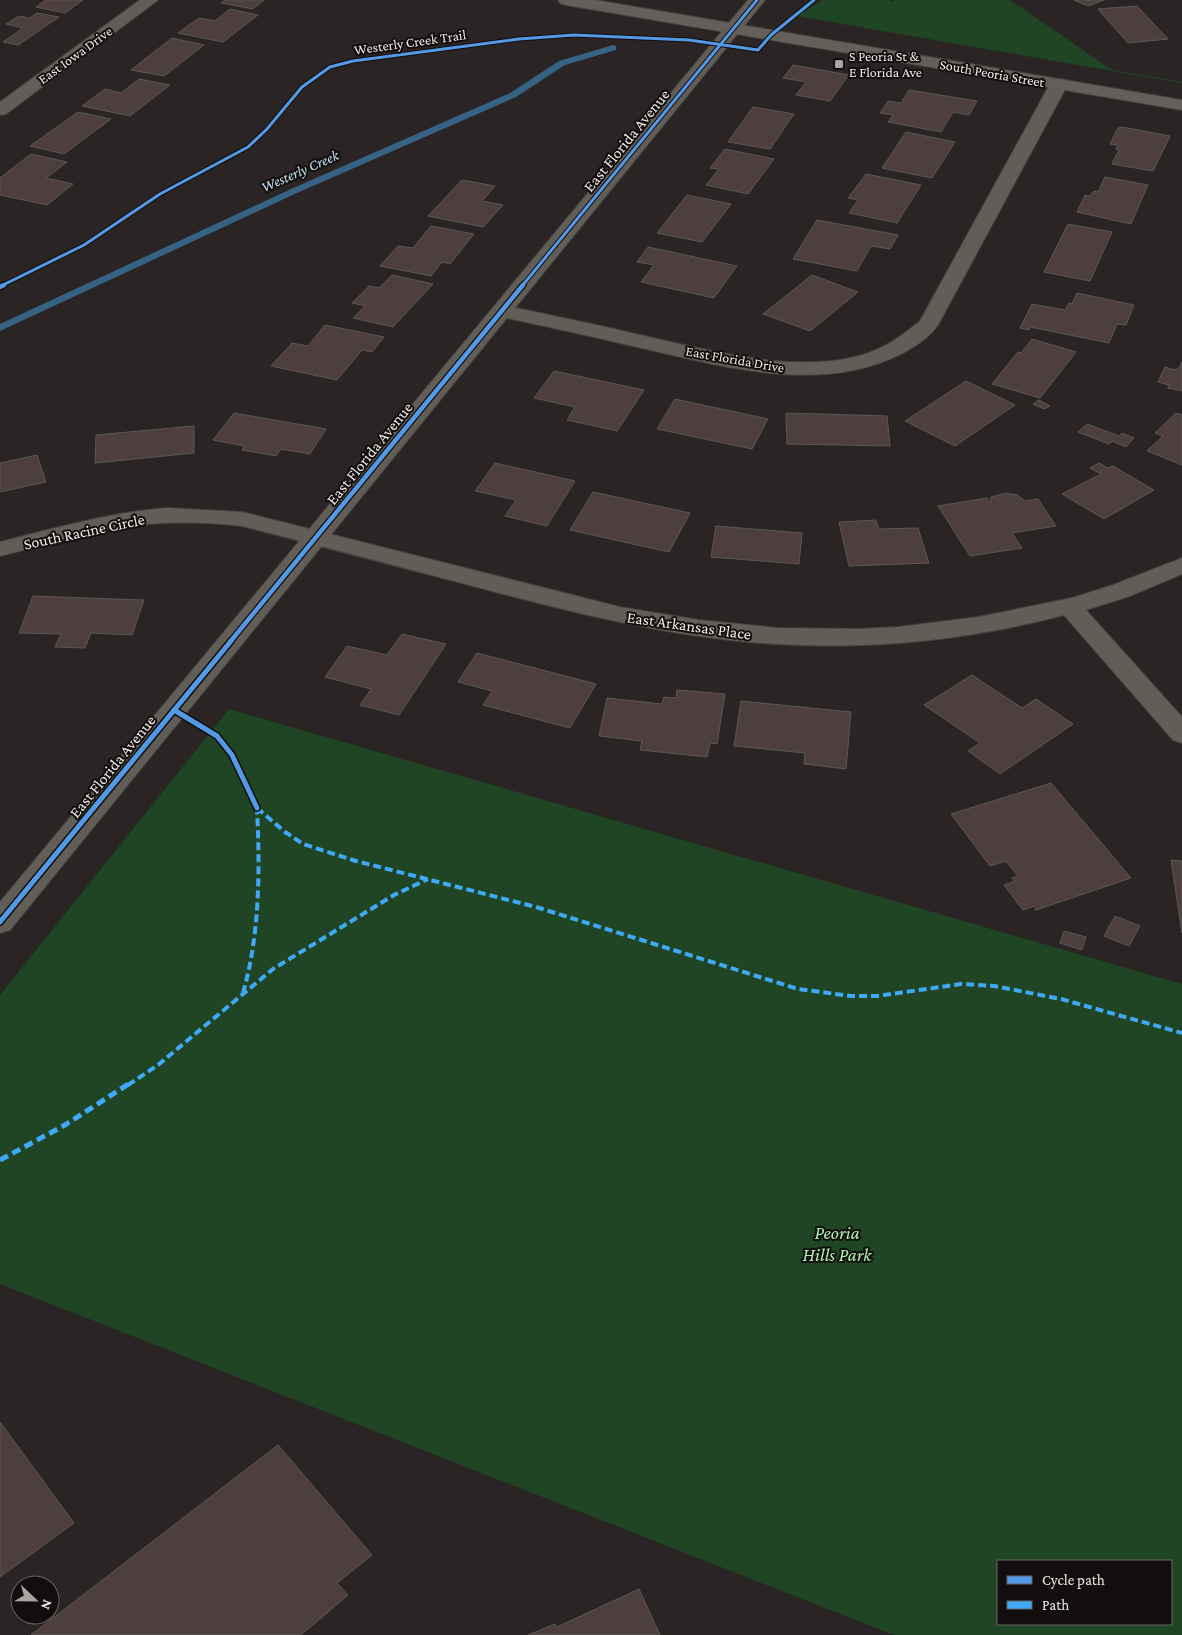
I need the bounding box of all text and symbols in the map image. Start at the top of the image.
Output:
street label: East Iowa Drive [35,23,115,87]
street label: Westerly Creek Trail [353,26,467,58]
place label: S Peoria St & E Florida Ave [849,48,922,80]
street label: South Peoria Street [938,56,1046,90]
marker: S Peoria St & E Florida Ave [833,58,845,70]
street label: East Florida Avenue [580,86,673,195]
water label: Westerly Creek [259,146,343,196]
street label: East Florida Drive [684,342,786,376]
street label: East Florida Avenue [323,399,416,508]
street label: South Racine Circle [22,510,146,553]
street label: East Arkansas Place [626,608,752,643]
street label: East Florida Avenue [66,712,159,821]
park label: Peoria Hills Park [802,1222,872,1265]
legend [997,1560,1172,1625]
text: Cycle path [1042,1572,1105,1589]
north arrow [10,1575,60,1625]
text: N [38,1597,56,1613]
text: Path [1042,1597,1069,1613]

